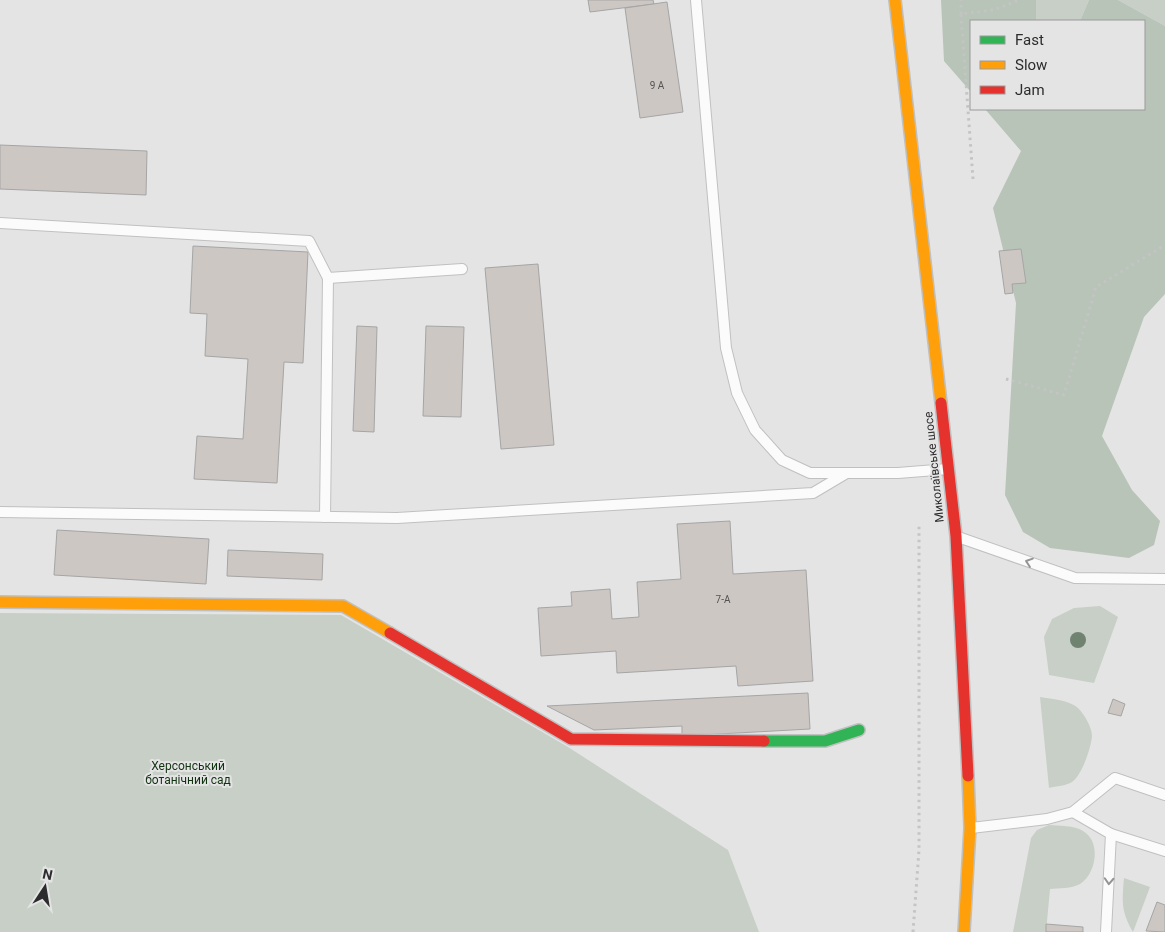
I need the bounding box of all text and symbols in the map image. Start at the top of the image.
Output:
legend [970,20,1145,110]
text: Fast [1015,31,1044,49]
text: Slow [1015,56,1047,74]
house number: 9 А [650,80,665,91]
text: Jam [1015,81,1045,99]
street label: Миколаївське шосе [921,411,947,523]
one-way arrow [1025,557,1034,567]
house number: 7-А [716,594,731,605]
park label: Херсонський ботанічний сад [145,759,231,787]
north arrow [20,862,70,912]
text: N [41,865,54,883]
one-way arrow [1104,878,1115,886]

